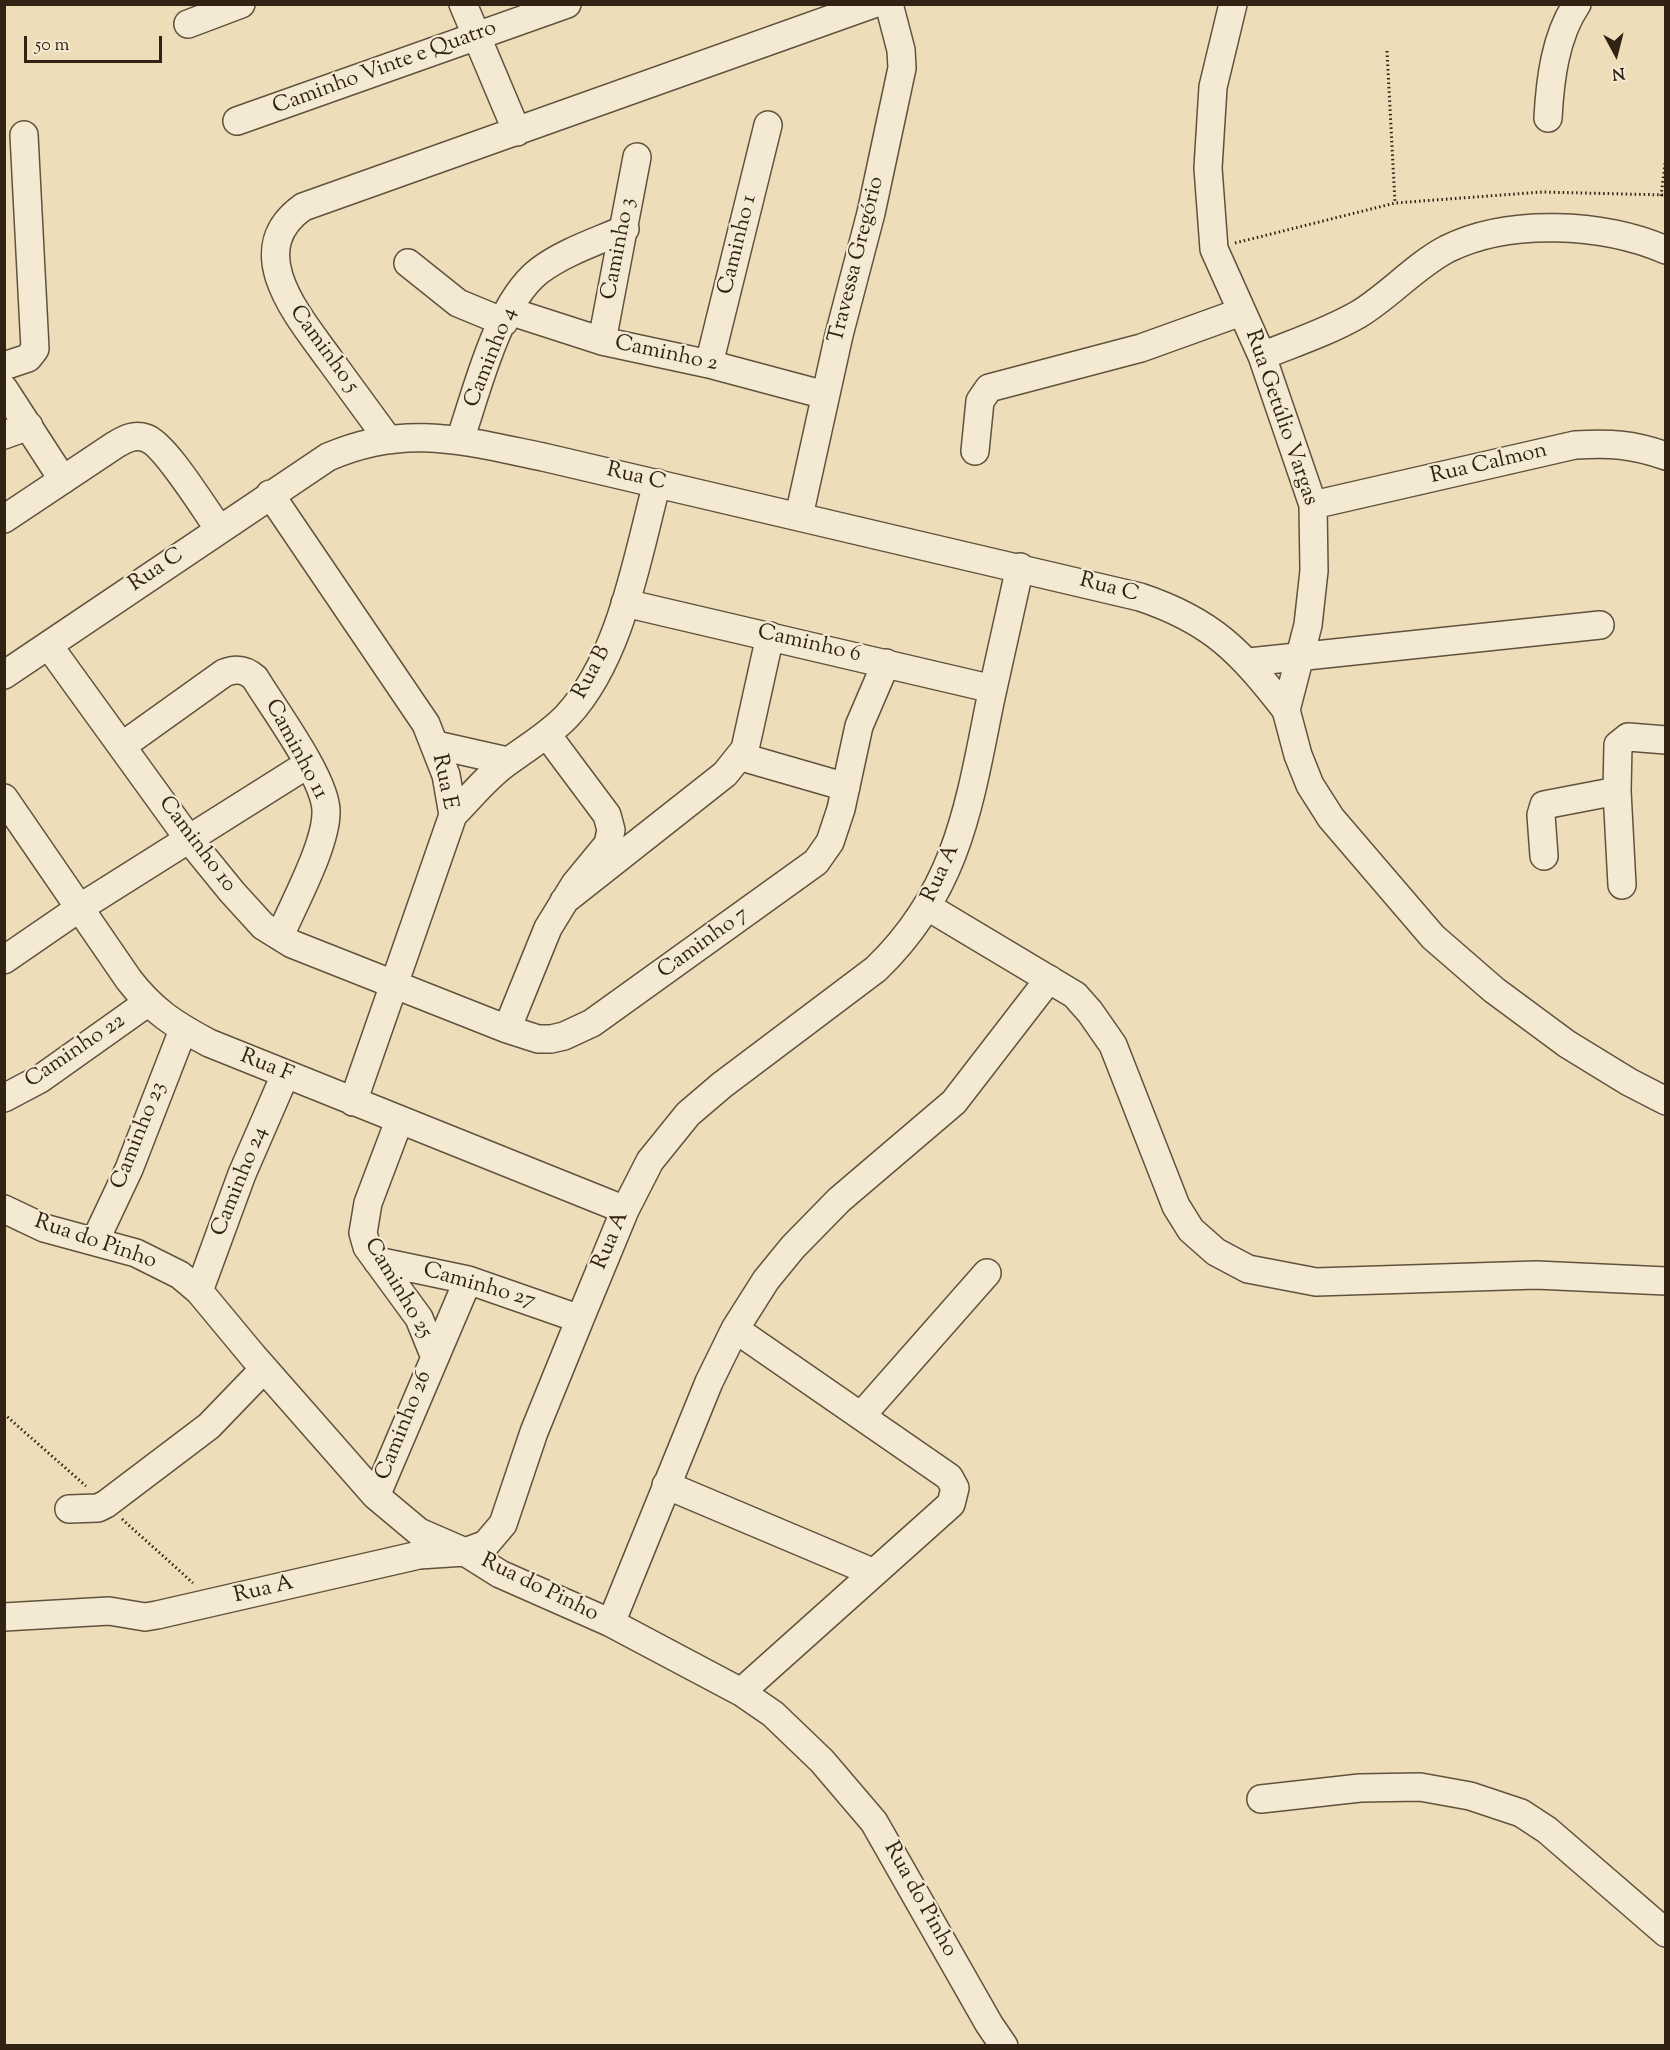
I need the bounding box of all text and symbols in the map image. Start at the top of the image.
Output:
street label: Caminho Vinte e Quatro [270,16,500,122]
scale bar [27,24,165,62]
north arrow [1586,24,1646,84]
text: 50 m [35,33,69,59]
text: N [1611,60,1626,85]
street label: Travessa Gregório [825,174,891,346]
street label: Caminho 1 [714,192,764,298]
street label: Caminho 3 [597,196,643,302]
street label: Caminho 5 [282,301,364,399]
street label: Caminho 4 [460,304,524,412]
street label: Rua Getúlio Vargas [1238,327,1322,509]
street label: Caminho 2 [612,331,720,379]
street label: Rua Calmon [1428,439,1550,491]
street label: Rua C [604,458,668,498]
street label: Rua C [125,543,189,599]
street label: Rua C [1076,568,1142,610]
street label: Caminho 6 [755,620,863,670]
street label: Rua B [568,642,618,704]
street label: Caminho 11 [258,696,332,804]
street label: Rua E [424,752,462,812]
street label: Caminho 10 [151,792,241,898]
street label: Rua A [917,841,967,907]
street label: Caminho 7 [654,902,754,986]
street label: Caminho 22 [21,1009,131,1095]
street label: Rua F [236,1044,296,1090]
street label: Caminho 23 [106,1078,174,1194]
street label: Caminho 24 [207,1123,275,1241]
street label: Rua A [588,1208,636,1274]
street label: Rua do Pinho [30,1210,160,1276]
street label: Caminho 25 [357,1234,437,1344]
street label: Caminho 27 [420,1258,538,1316]
street label: Caminho 26 [371,1367,439,1485]
street label: Rua do Pinho [476,1549,602,1629]
street label: Rua A [232,1571,296,1611]
street label: Rua do Pinho [877,1838,961,1962]

